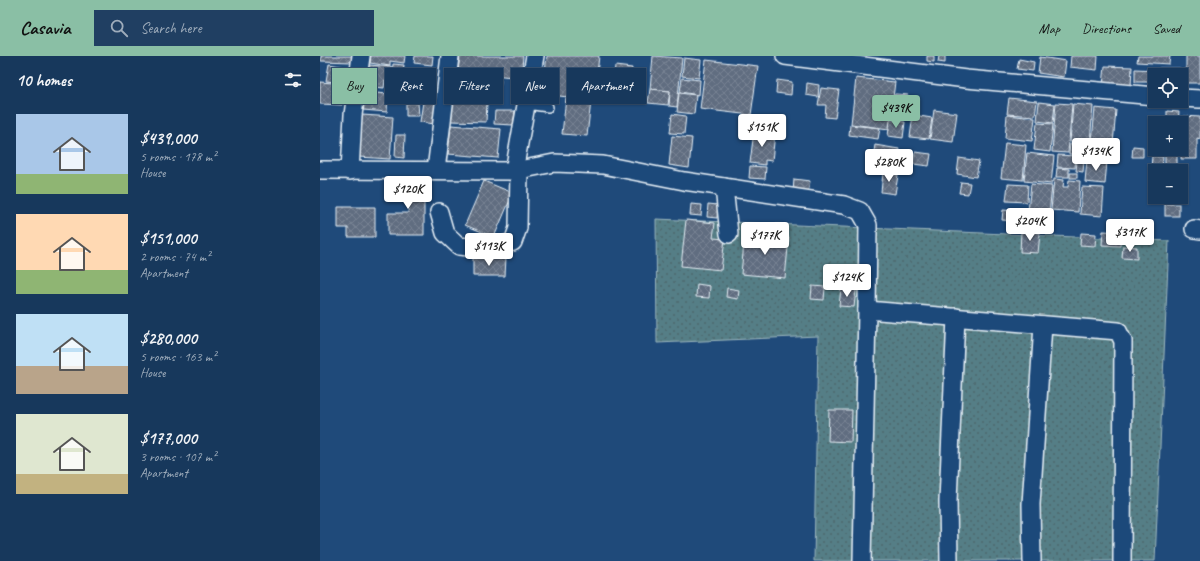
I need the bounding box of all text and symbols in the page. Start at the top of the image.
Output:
search box [94,10,374,46]
text: Casavia [20,16,70,40]
icon: search [108,17,130,39]
text: Search here [140,19,202,38]
text: Map [1039,20,1060,37]
text: Directions [1082,20,1131,37]
text: Saved [1153,20,1180,37]
chip: Buy [332,68,377,104]
chip: Rent [385,68,436,104]
chip: Filters [444,68,503,104]
chip: New [511,68,559,104]
chip: Apartment [567,68,646,104]
map controls [1148,68,1188,204]
button: locate [1148,68,1188,108]
icon: filters [282,69,304,91]
text: 10 homes [16,70,72,91]
pin: $439K [868,95,924,129]
text: $439K [881,100,911,116]
pin: $151K [734,114,790,148]
button: + [1148,116,1188,156]
text: $151K [747,119,777,135]
text: $439,000 [140,128,197,149]
icon: home [48,130,96,178]
pin: $134K [1068,138,1124,172]
text: $134K [1081,143,1111,159]
text: 5 rooms · 178 m² [140,149,216,165]
pin: $280K [861,149,917,183]
text: $280K [874,154,904,170]
button: − [1148,164,1188,204]
text: House [140,165,165,181]
pin: $120K [380,176,436,210]
text: $120K [393,181,423,197]
pin: $204K [1002,208,1058,242]
text: $204K [1015,213,1045,229]
pin: $317K [1102,219,1158,253]
pin: $177K [737,222,793,256]
text: $317K [1115,224,1145,240]
text: $177K [750,227,780,243]
text: $151,000 [140,228,197,249]
icon: home [48,230,96,278]
pin: $113K [461,233,517,267]
text: $113K [474,238,504,254]
text: 2 rooms · 74 m² [140,249,210,265]
pin: $124K [819,264,875,298]
text: Apartment [140,265,188,281]
text: $124K [832,269,862,285]
text: $280,000 [140,328,197,349]
icon: home [48,330,96,378]
text: 5 rooms · 163 m² [140,349,216,365]
text: House [140,365,165,381]
text: $177,000 [140,428,197,449]
icon: home [48,430,96,478]
text: 3 rooms · 107 m² [140,449,216,465]
text: Apartment [140,465,188,481]

